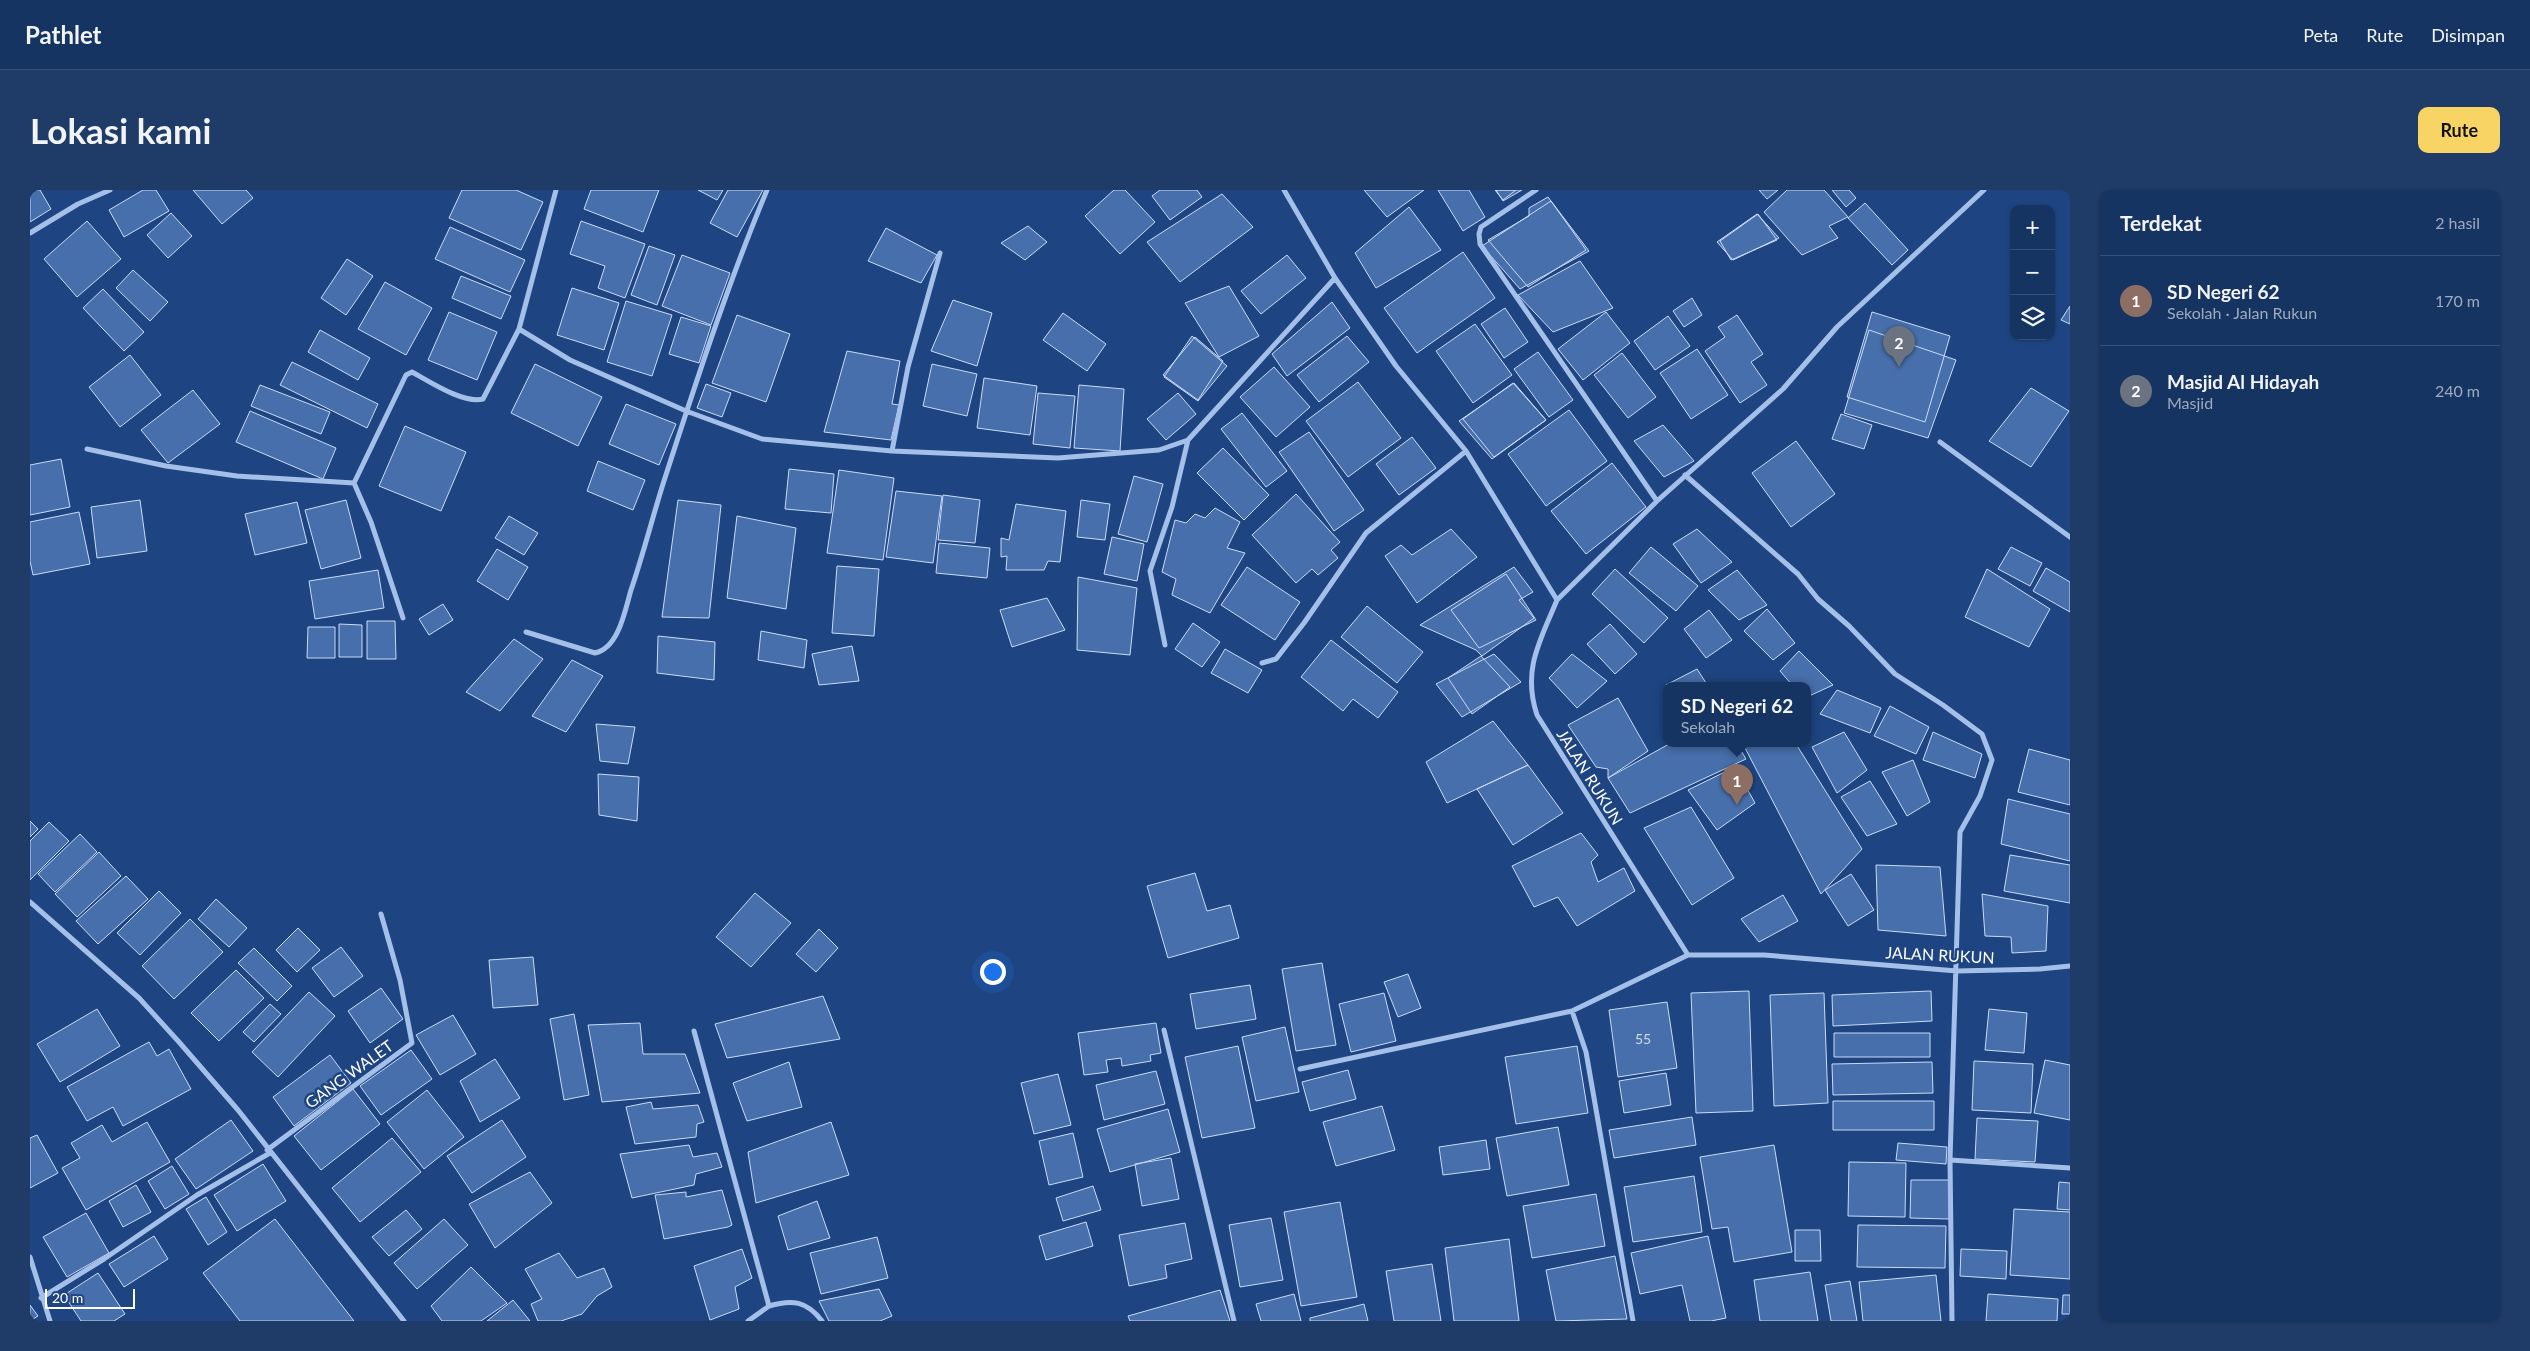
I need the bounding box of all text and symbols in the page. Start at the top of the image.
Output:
text: Pathlet [25,20,102,49]
text: Peta [2303,24,2338,46]
text: Rute [2366,24,2403,46]
text: Disimpan [2431,24,2505,46]
button: Rute [2418,107,2500,153]
text: Lokasi kami [30,109,211,151]
map controls [2010,205,2055,340]
button: + [2010,205,2055,250]
text: Terdekat [2120,210,2202,235]
text: 2 hasil [2435,213,2480,232]
button: − [2010,250,2055,295]
text: SD Negeri 62 [2167,280,2280,303]
text: 1 [2131,291,2141,310]
text: 170 m [2435,291,2480,310]
button: layers [2010,295,2055,340]
text: Sekolah · Jalan Rukun [2167,303,2317,322]
pin: 2 [1883,326,1915,367]
text: Masjid Al Hidayah [2167,370,2319,393]
text: 2 [2131,381,2141,400]
text: 240 m [2435,381,2480,400]
text: Masjid [2167,393,2213,412]
popup [1663,682,1811,747]
text: SD Negeri 62 [1681,694,1793,717]
text: Sekolah [1681,717,1735,736]
street label: JALAN RUKUN [1553,725,1627,828]
pin: 1 [1721,764,1753,805]
street label: JALAN RUKUN [1885,942,1995,967]
your location [980,959,1006,985]
house number: 55 [1635,1030,1651,1047]
street label: GANG WALET [301,1035,397,1112]
scale bar [45,1286,135,1309]
text: 20 m [52,1289,83,1306]

